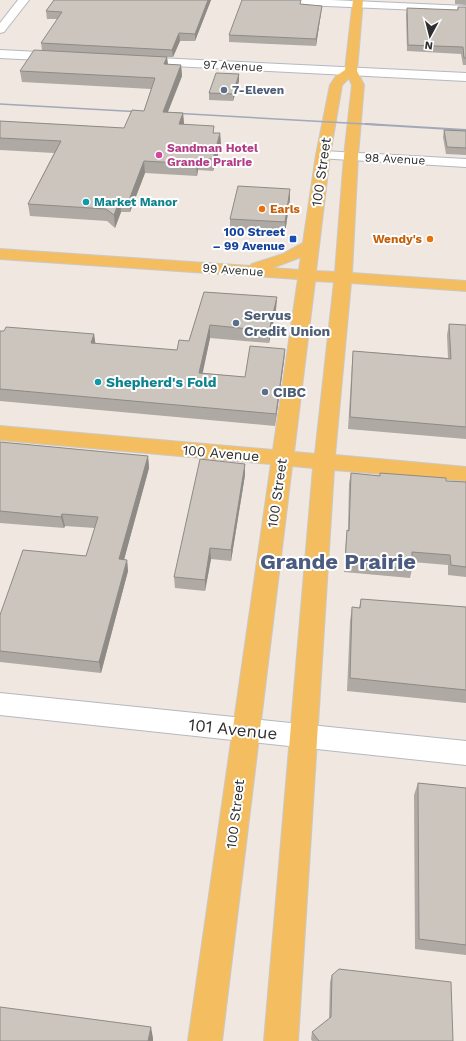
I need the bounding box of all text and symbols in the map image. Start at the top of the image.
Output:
north arrow [410,16,450,56]
text: N [424,38,434,52]
street label: 97 Avenue [203,57,263,75]
place label: 7-Eleven [232,83,284,97]
marker: 7-Eleven [219,85,229,95]
street label: 100 Street [308,136,334,208]
place label: Sandman Hotel Grande Prairie [167,141,258,169]
marker: Sandman Hotel Grande Prairie [154,150,164,160]
street label: 98 Avenue [364,150,426,168]
place label: Market Manor [94,195,178,209]
marker: Market Manor [81,197,91,207]
place label: Earls [270,202,301,216]
marker: Earls [257,204,267,214]
place label: 100 Street – 99 Avenue [212,225,286,253]
place label: Wendy's [373,232,423,246]
marker: 100 Street – 99 Avenue [288,234,298,244]
marker: Wendy's [425,234,435,244]
street label: 99 Avenue [202,261,264,279]
place label: Servus Credit Union [244,307,330,339]
marker: Servus Credit Union [231,318,241,328]
place label: Shepherd's Fold [106,374,217,390]
marker: Shepherd's Fold [93,377,103,387]
place label: CIBC [273,384,307,400]
marker: CIBC [260,387,270,397]
street label: 100 Avenue [182,442,260,464]
street label: 100 Street [264,457,290,529]
district label: Grande Prairie [260,549,416,574]
street label: 101 Avenue [188,714,278,744]
street label: 100 Street [223,778,247,850]

